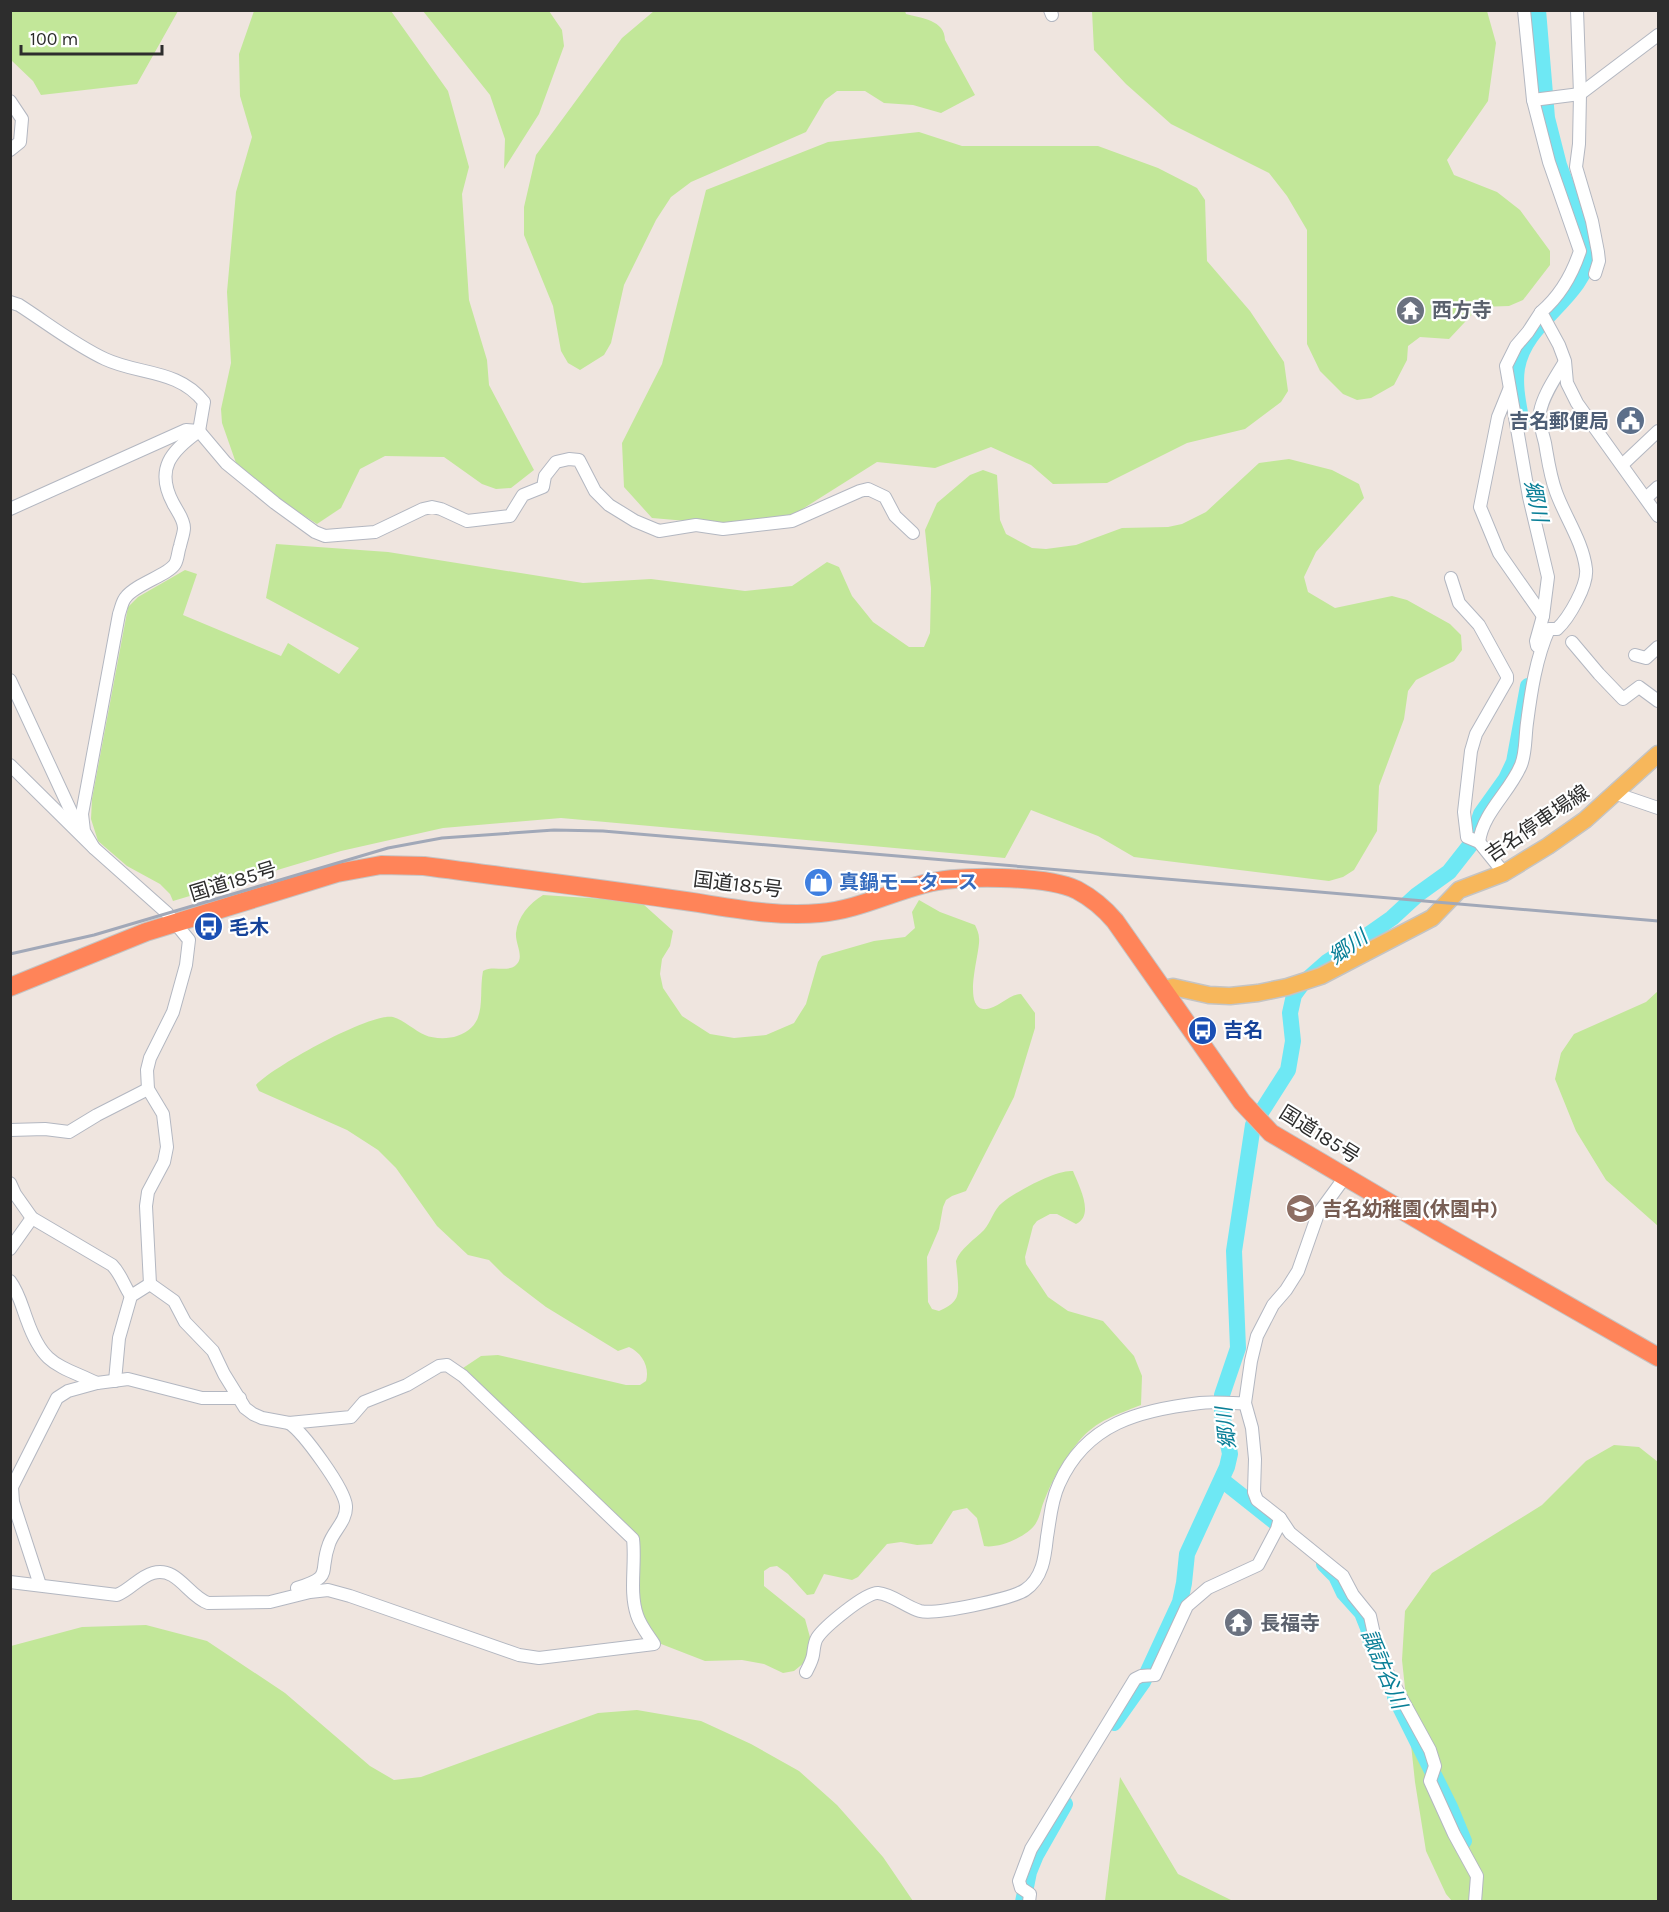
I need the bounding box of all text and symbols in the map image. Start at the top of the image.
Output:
scale bar [21,18,162,56]
text: 100 m [30,28,78,50]
temple icon: 西方寺 [1395,294,1427,326]
place label: 西方寺 [1432,299,1492,322]
public building icon: 吉名郵便局 [1614,405,1646,437]
place label: 吉名郵便局 [1509,410,1609,433]
water label: 郷川 [1520,478,1553,526]
street label: 吉名停車場線 [1481,780,1593,867]
street label: 国道185号 [187,857,280,906]
shop icon: 真鍋モータース [802,866,834,898]
street label: 国道185号 [692,868,784,901]
place label: 真鍋モータース [839,871,978,894]
bus stop icon: 毛木 [192,911,224,943]
place label: 毛木 [229,916,269,939]
water label: 郷川 [1324,924,1374,969]
bus stop icon: 吉名 [1186,1014,1218,1046]
place label: 吉名 [1223,1019,1263,1042]
street label: 国道185号 [1275,1101,1364,1168]
school or university icon: 吉名幼稚園(休園中) [1285,1193,1317,1225]
place label: 吉名幼稚園(休園中) [1322,1198,1498,1221]
water label: 郷川 [1212,1404,1240,1450]
temple icon: 長福寺 [1223,1607,1255,1639]
place label: 長福寺 [1260,1612,1320,1635]
water label: 諏訪谷川 [1357,1626,1412,1714]

